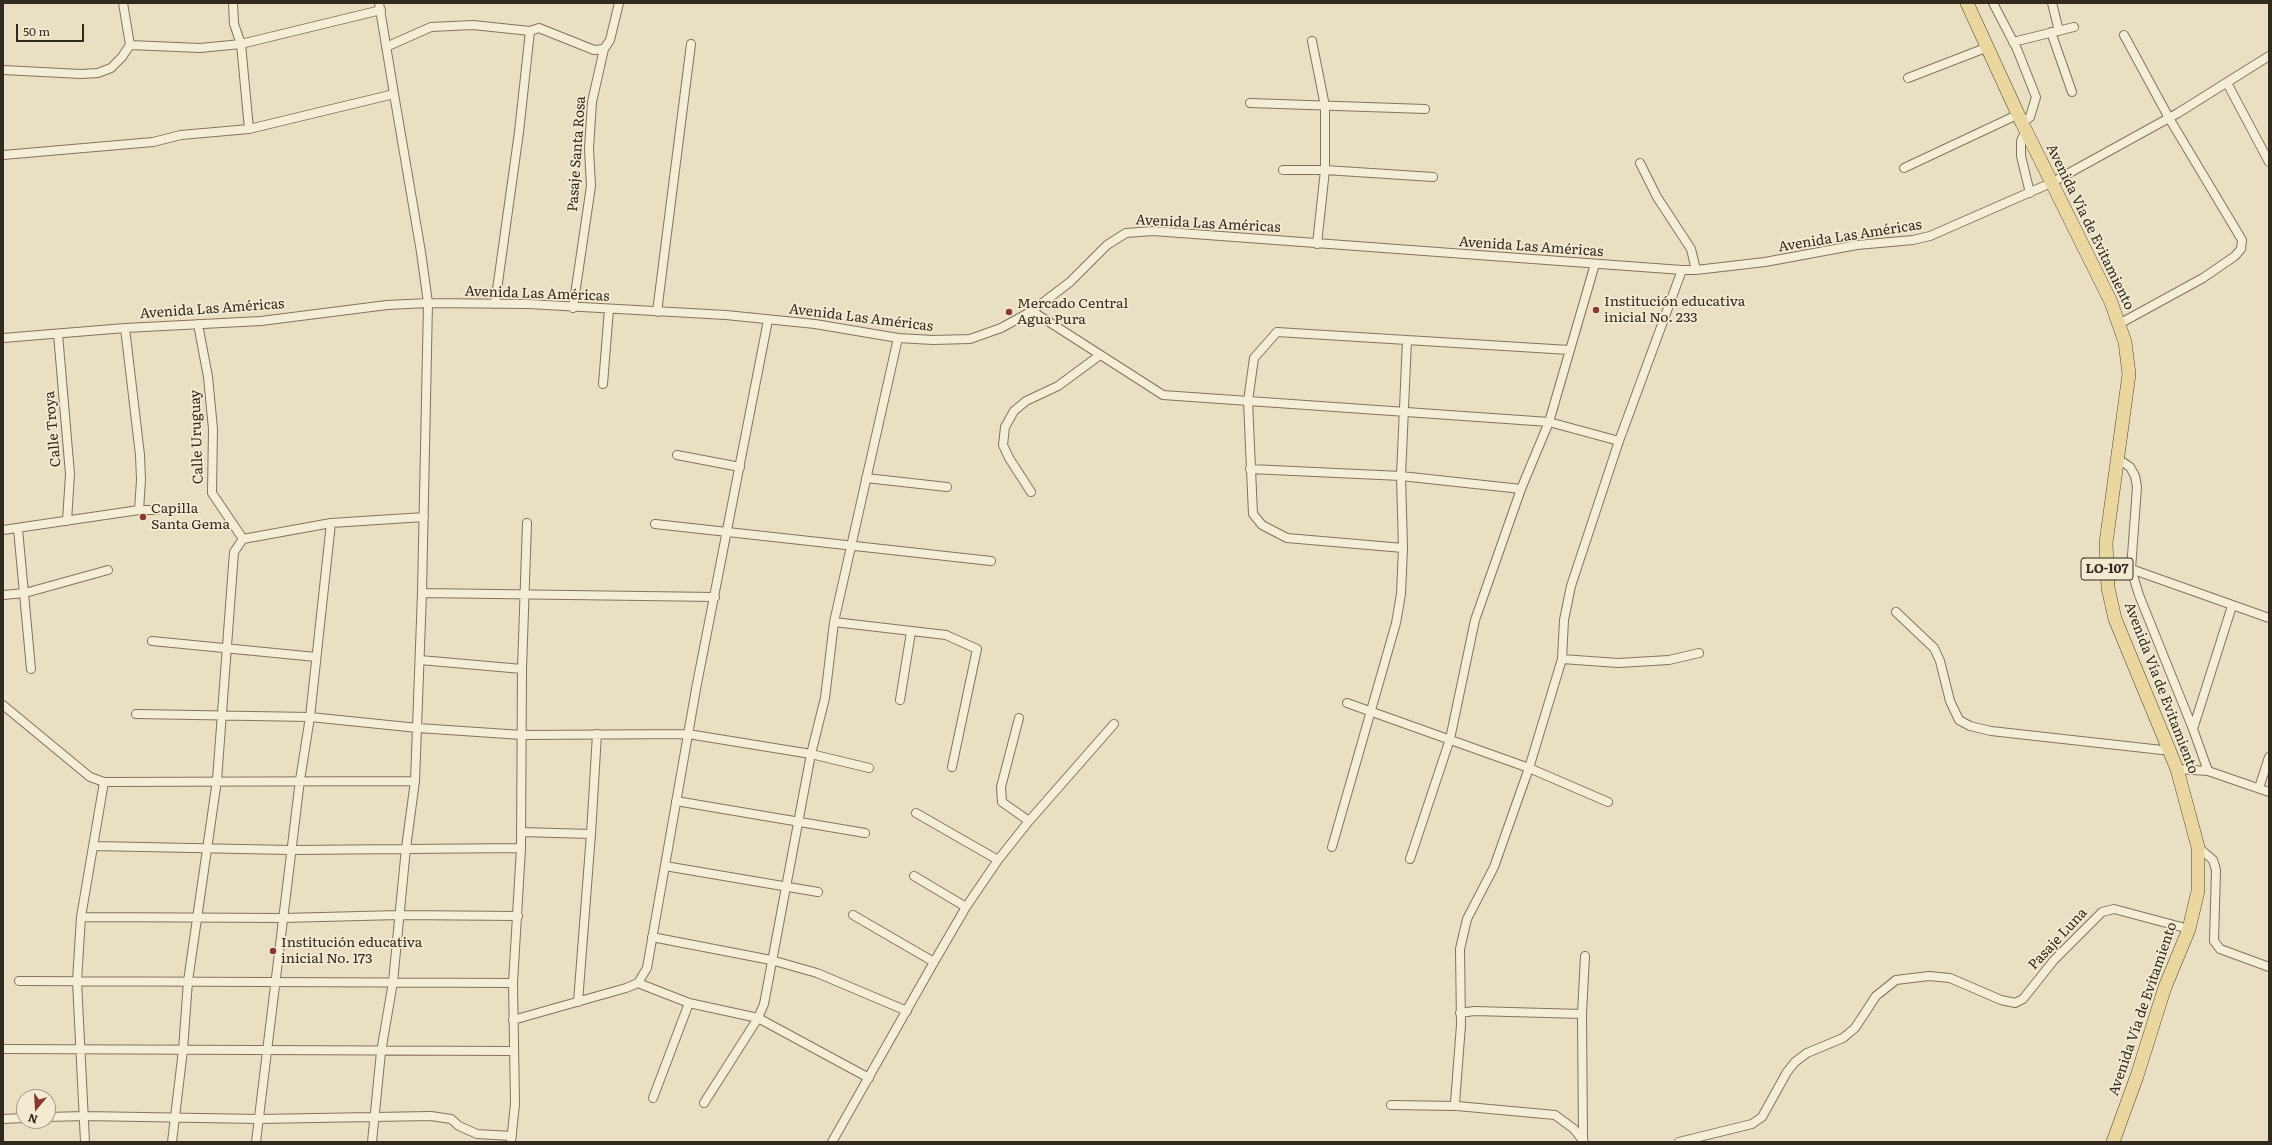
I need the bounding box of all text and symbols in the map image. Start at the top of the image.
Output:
scale bar [18,16,86,42]
text: 50 m [23,22,50,40]
street label: Pasaje Santa Rosa [565,96,589,212]
street label: Avenida Vía de Evitamiento [2042,141,2138,313]
street label: Avenida Las Américas [1135,212,1281,236]
street label: Avenida Las Américas [1777,216,1923,256]
street label: Avenida Las Américas [1458,234,1604,260]
street label: Avenida Las Américas [464,283,610,305]
place label: Institución educativa inicial No. 233 [1604,294,1745,326]
street label: Avenida Las Américas [139,296,285,322]
place label: Mercado Central Agua Pura [1017,296,1128,328]
street label: Avenida Las Américas [788,301,934,335]
marker: Institución educativa inicial No. 233 [1591,305,1601,315]
marker: Mercado Central Agua Pura [1004,307,1014,317]
street label: Calle Uruguay [187,389,207,485]
street label: Calle Troya [41,390,65,468]
place label: Capilla Santa Gema [151,501,230,534]
marker: Capilla Santa Gema [138,512,148,522]
road number: LO-107 [2081,558,2133,580]
street label: Avenida Vía de Evitamiento [2120,600,2202,776]
street label: Pasaje Luna [2025,905,2091,973]
street label: Avenida Vía de Evitamiento [2105,920,2181,1098]
place label: Institución educativa inicial No. 173 [281,935,422,968]
marker: Institución educativa inicial No. 173 [268,946,278,956]
north arrow [16,1089,56,1129]
text: N [26,1110,39,1128]

